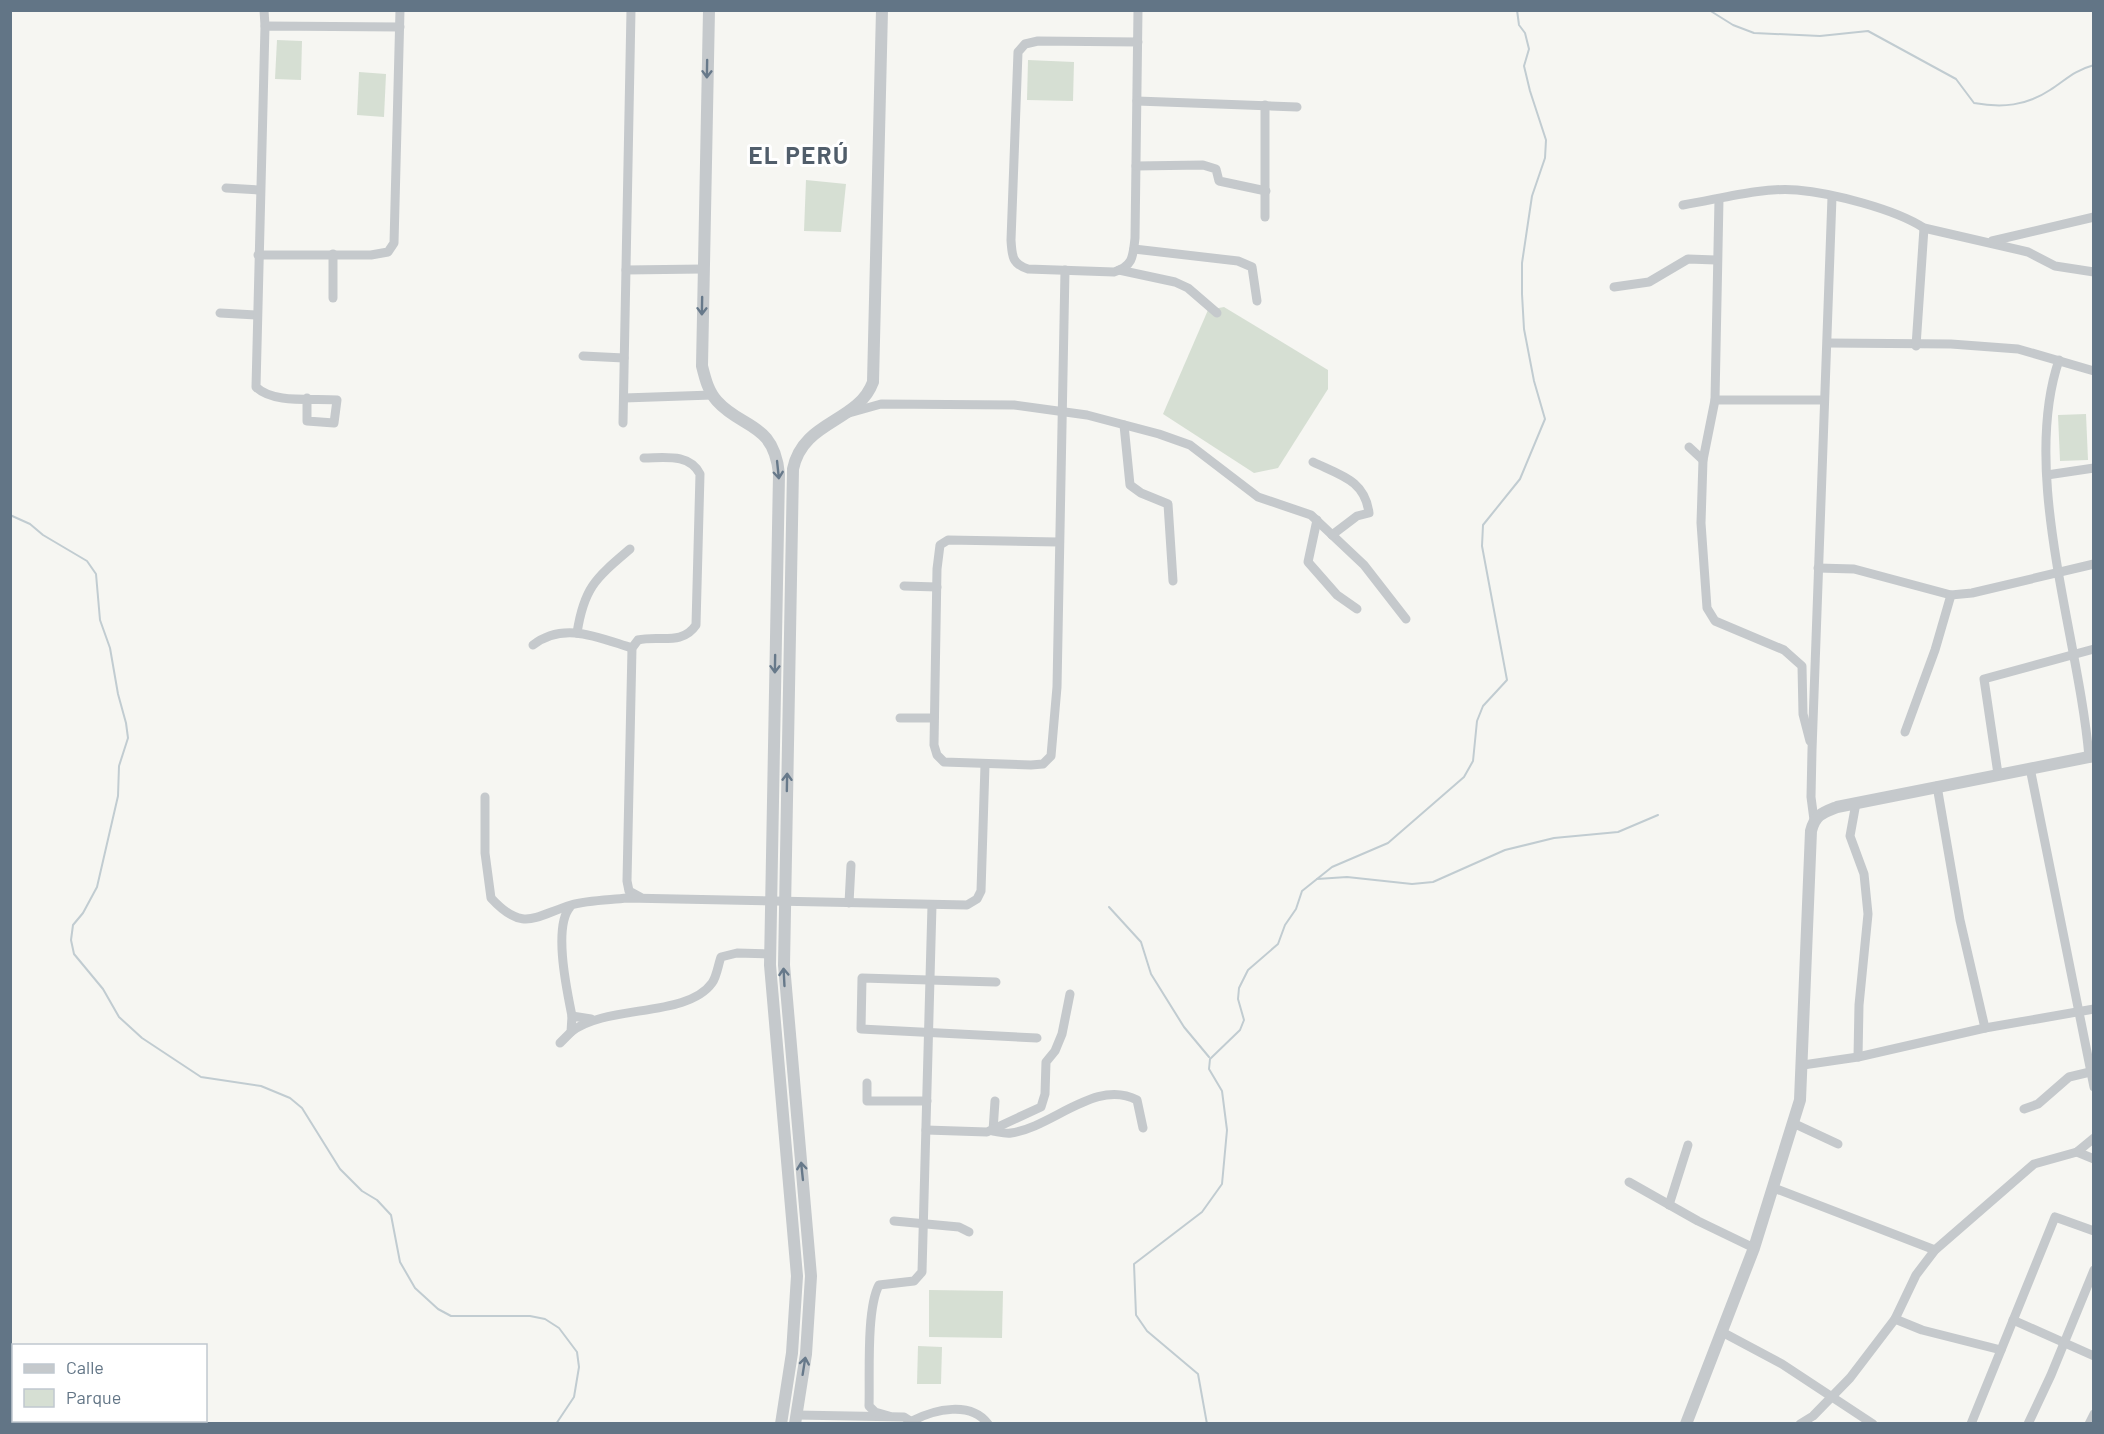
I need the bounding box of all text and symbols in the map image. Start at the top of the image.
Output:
one-way arrow [702,58,713,78]
district label: EL PERÚ [748,140,850,169]
one-way arrow [696,295,708,315]
one-way arrow [772,459,783,479]
one-way arrow [769,654,781,674]
one-way arrow [781,773,793,793]
one-way arrow [779,968,790,988]
one-way arrow [796,1162,807,1182]
legend [12,1344,207,1422]
text: Calle [66,1356,104,1378]
one-way arrow [799,1356,810,1376]
text: Parque [66,1386,121,1408]

